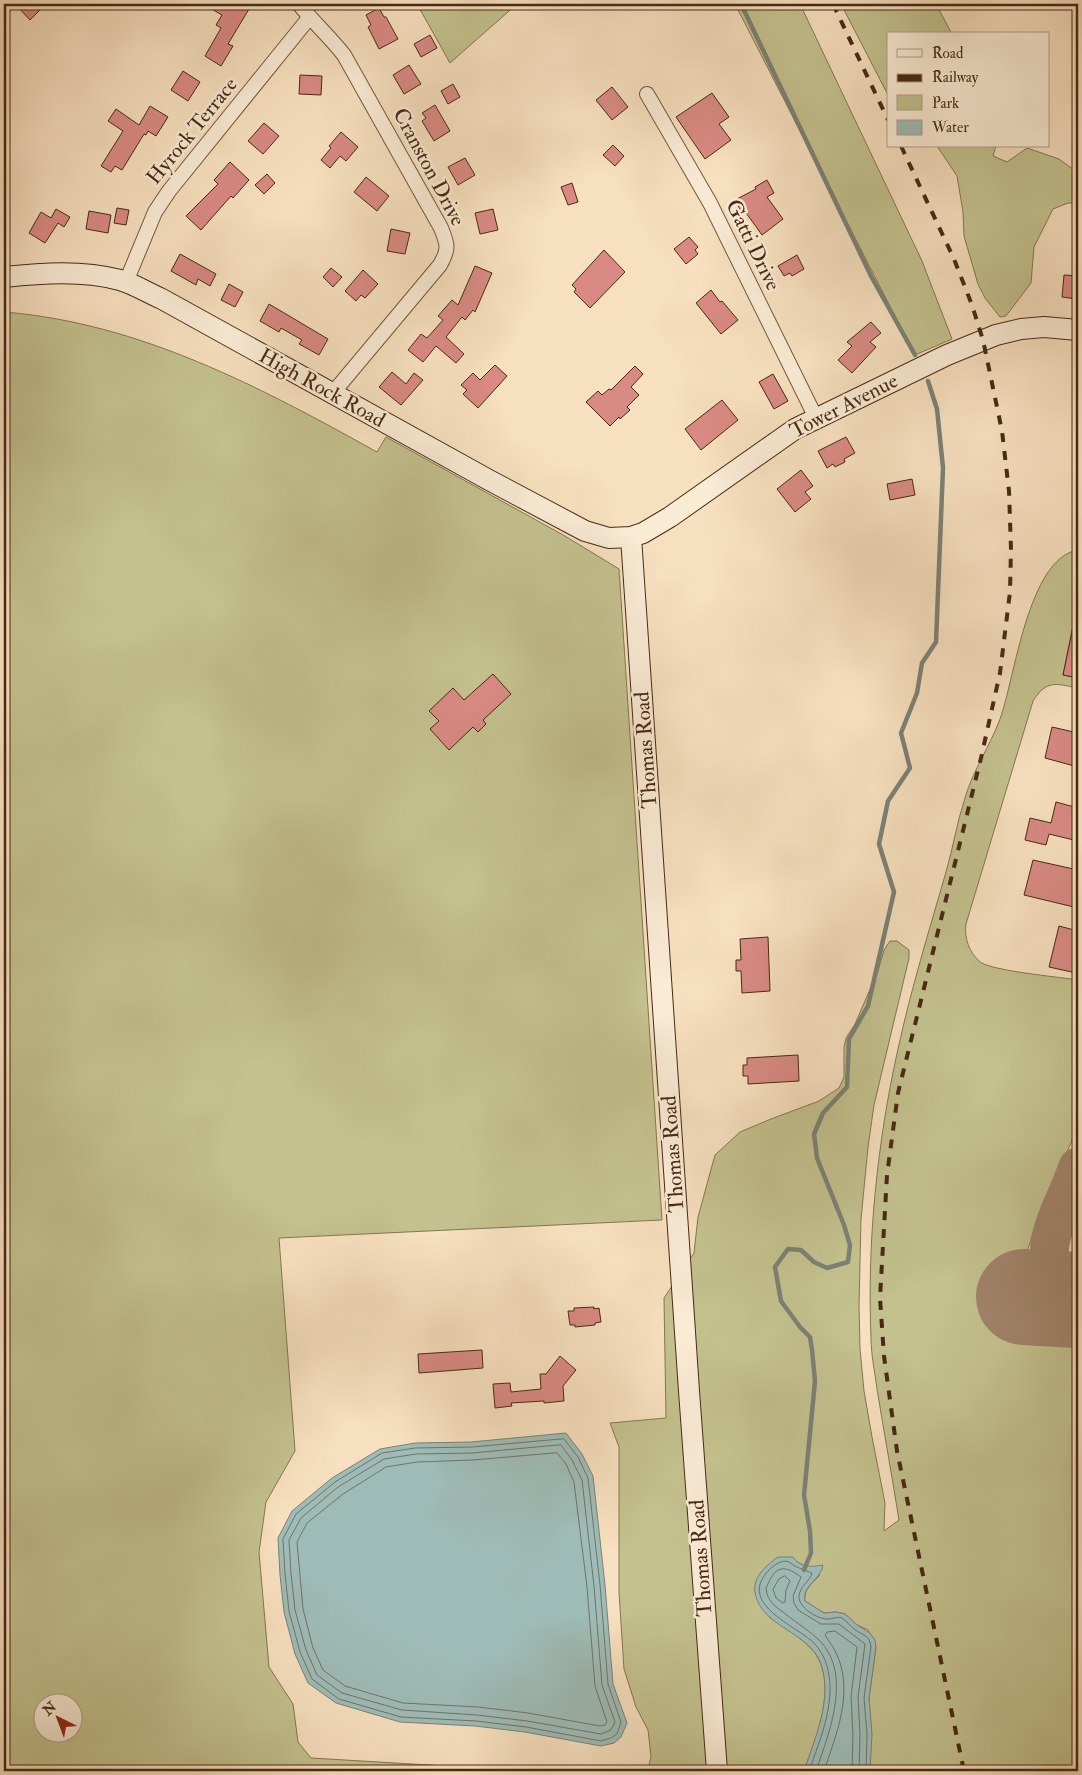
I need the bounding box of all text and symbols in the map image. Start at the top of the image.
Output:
legend [887,32,1050,148]
text: Road [932,44,964,63]
text: Railway [932,68,979,87]
street label: Hyrock Terrace [141,72,244,190]
text: Park [932,94,959,113]
street label: Cranston Drive [387,103,471,231]
text: Water [931,118,969,137]
street label: Gatti Drive [719,195,787,295]
street label: High Rock Road [254,342,390,434]
street label: Tower Avenue [786,367,903,445]
street label: Thomas Road [628,690,664,809]
street label: Thomas Road [655,1094,691,1213]
street label: Thomas Road [683,1498,719,1617]
north arrow [32,1692,82,1742]
text: N [39,1698,60,1720]

